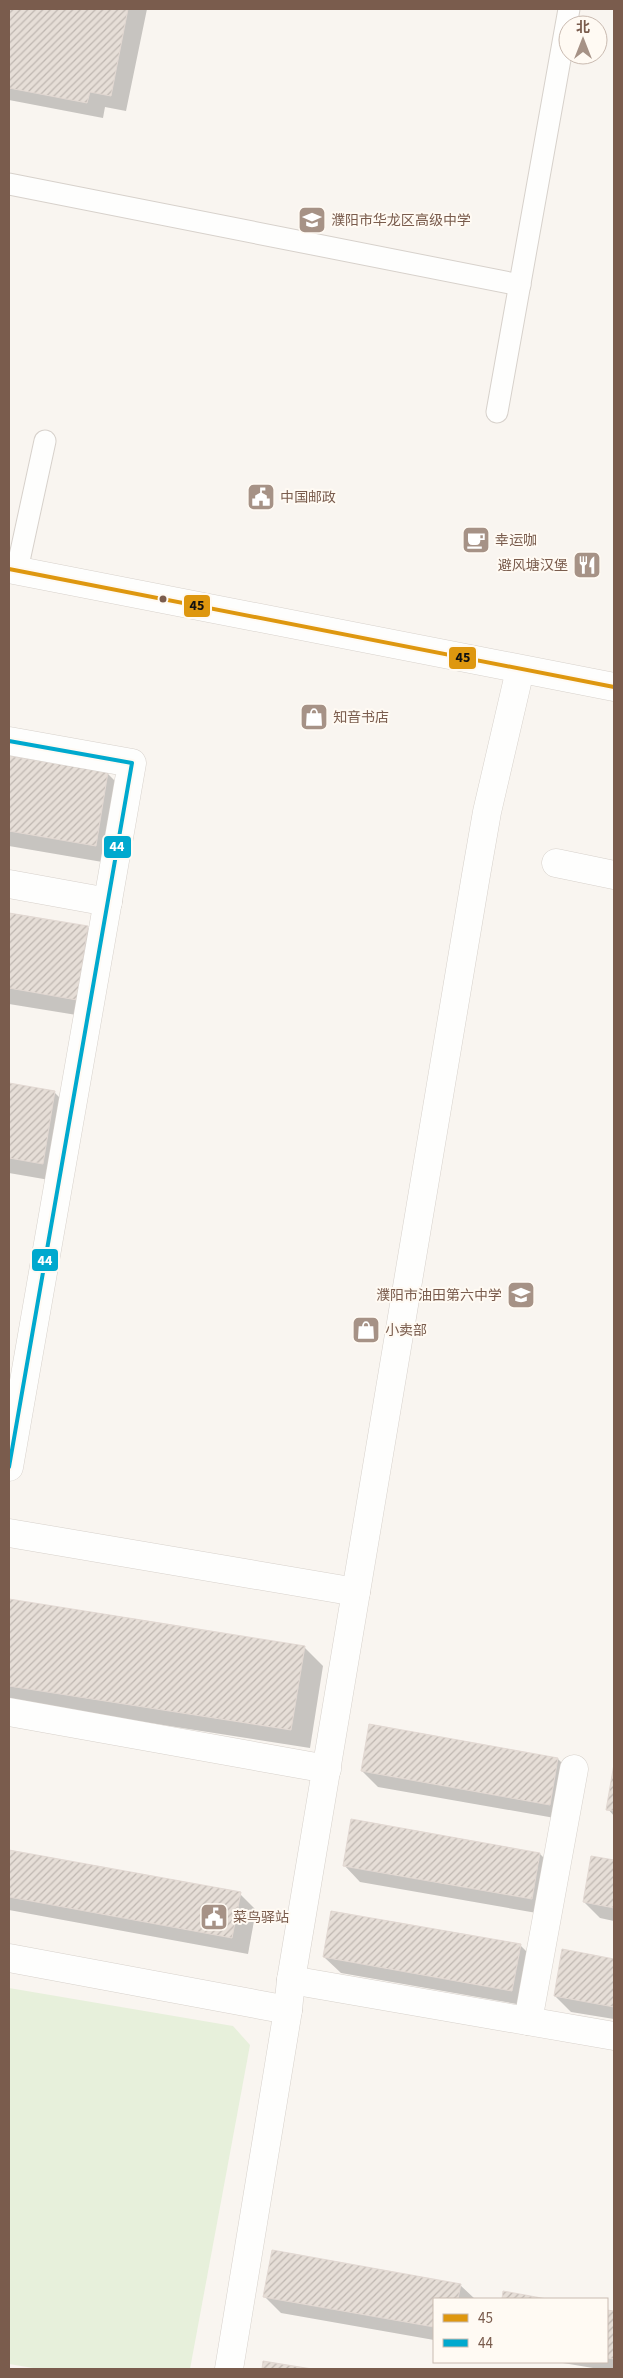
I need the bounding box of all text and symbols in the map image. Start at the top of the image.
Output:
north arrow [558,15,608,65]
text: 北 [576,18,590,38]
school or university icon: 濮阳市华龙区高级中学 [297,205,327,235]
place label: 濮阳市华龙区高级中学 [331,211,471,231]
public building icon: 中国邮政 [246,482,276,512]
place label: 中国邮政 [280,488,336,508]
cafe icon: 幸运咖 [461,525,491,555]
place label: 幸运咖 [495,531,537,551]
restaurant icon: 避风塘汉堡 [572,550,602,580]
place label: 避风塘汉堡 [498,556,568,576]
unlabelled marker [158,594,168,604]
line badge: 45 [183,594,211,618]
text: 45 [190,596,204,616]
line badge: 45 [448,646,477,670]
text: 45 [456,648,470,668]
shop icon: 知音书店 [299,702,329,732]
place label: 知音书店 [333,708,389,728]
line badge: 44 [103,835,132,859]
text: 44 [110,837,125,857]
line badge: 44 [31,1248,59,1272]
text: 44 [38,1251,53,1271]
school or university icon: 濮阳市油田第六中学 [506,1280,536,1310]
place label: 濮阳市油田第六中学 [376,1286,502,1306]
shop icon: 小卖部 [351,1315,381,1345]
place label: 小卖部 [385,1321,427,1341]
public building icon: 菜鸟驿站 [199,1902,229,1932]
place label: 菜鸟驿站 [233,1908,289,1928]
legend [433,2298,608,2363]
text: 45 [478,2308,493,2329]
text: 44 [478,2333,493,2354]

